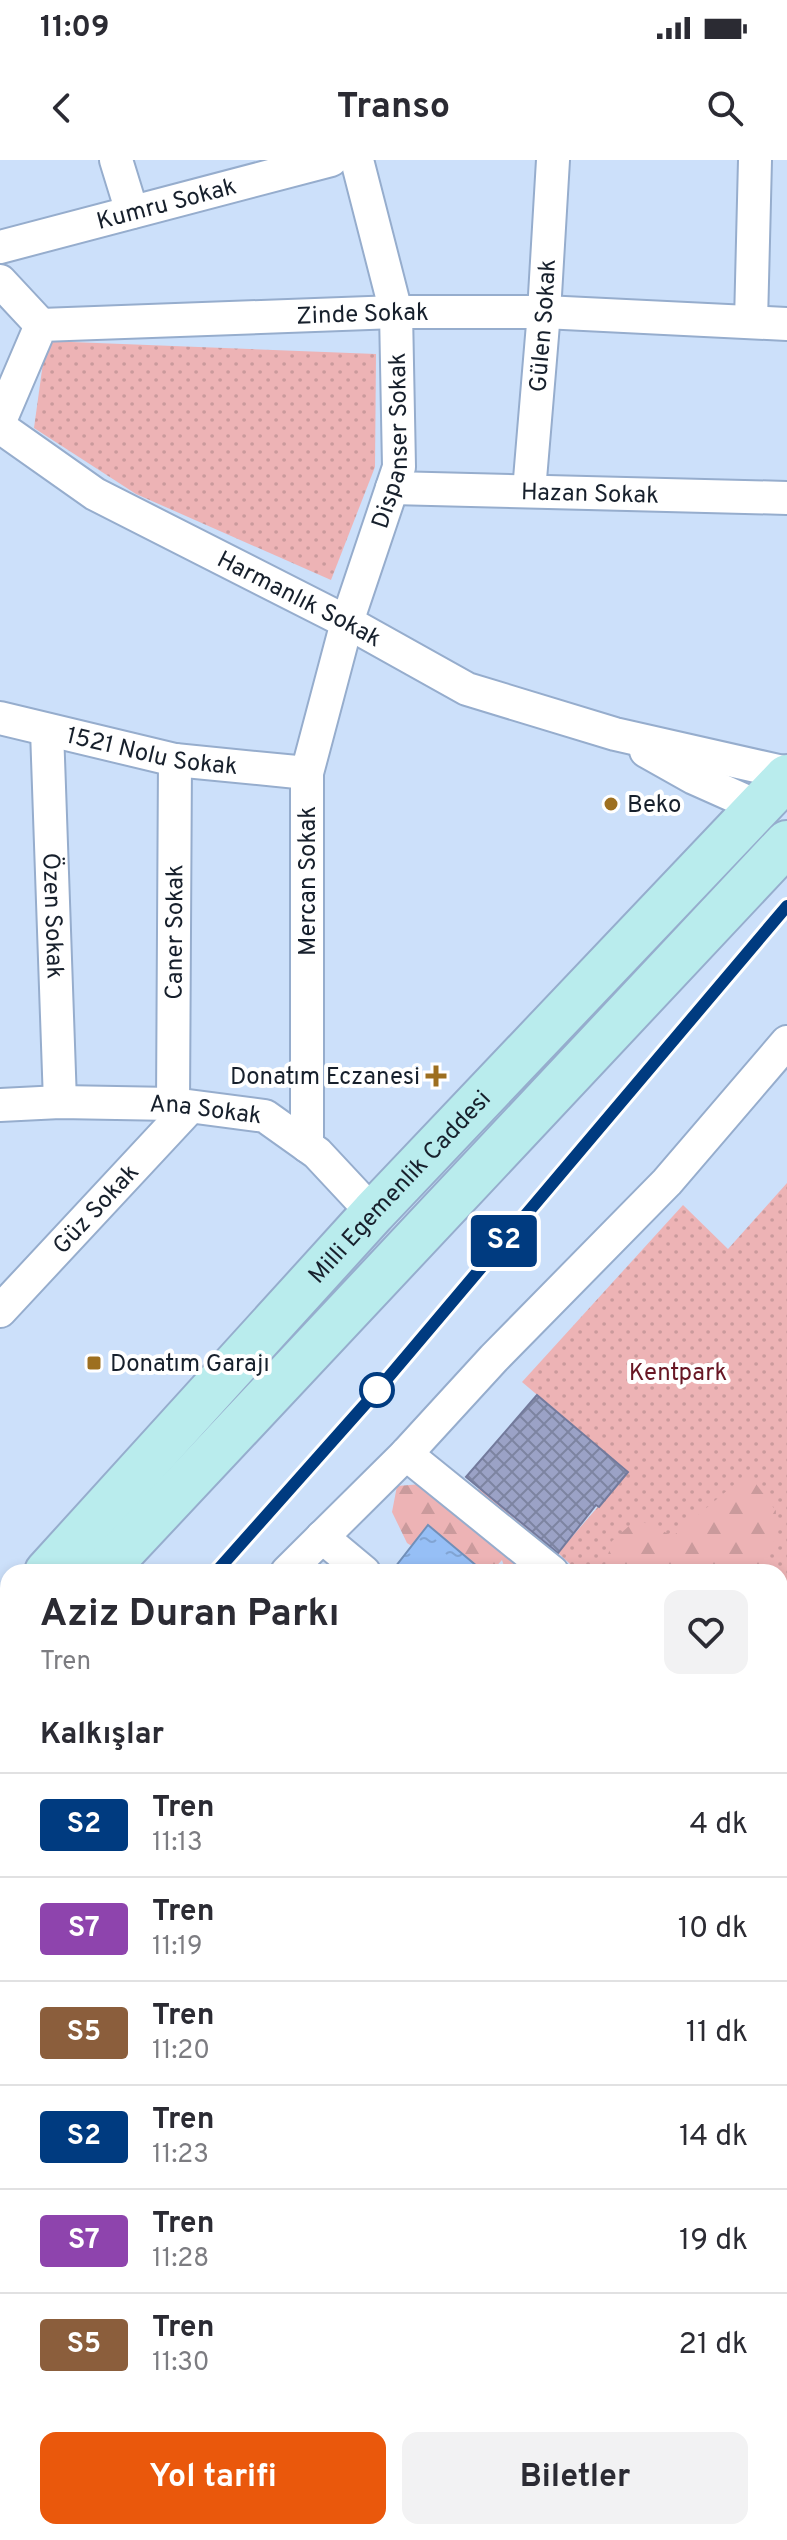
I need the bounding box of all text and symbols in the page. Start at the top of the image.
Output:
text: 11:09 [40,10,109,47]
text: Transo [337,85,450,131]
icon: back [40,86,84,130]
icon: search [703,86,747,130]
street label: Kumru Sokak [94,173,240,238]
street label: Gülen Sokak [524,258,564,394]
street label: Zinde Sokak [296,299,429,333]
street label: Dispanser Sokak [366,352,416,533]
street label: Hazan Sokak [521,478,659,512]
street label: Harmanlık Sokak [212,546,386,655]
street label: 1521 Nolu Sokak [63,721,239,783]
place label: Beko [627,791,681,821]
marker: Beko [602,795,620,813]
street label: Mercan Sokak [294,806,324,956]
street label: Özen Sokak [34,852,69,980]
street label: Caner Sokak [161,864,191,1000]
place label: Donatım Eczanesi [230,1063,420,1093]
marker: Donatım Eczanesi [427,1067,445,1085]
street label: Milli Egemenlik Caddesi [303,1085,498,1291]
street label: Ana Sokak [149,1091,263,1132]
street label: Güz Sokak [48,1158,146,1261]
line badge: S2 [468,1215,540,1267]
text: S2 [487,1223,521,1259]
place label: Donatım Garajı [110,1350,269,1380]
marker: Donatım Garajı [85,1354,103,1372]
park label: Kentpark [629,1359,727,1389]
unlabelled marker [360,1373,394,1407]
button: heart [664,1590,748,1674]
text: Aziz Duran Parkı [40,1591,340,1640]
text: Tren [40,1646,91,1679]
text: Kalkışlar [40,1717,164,1754]
text: Tren [152,1790,214,1827]
text: S2 [67,1807,101,1843]
text: 4 dk [690,1807,748,1844]
text: 11:13 [152,1827,203,1860]
text: Tren [152,1894,214,1931]
text: S7 [68,1911,100,1947]
text: 10 dk [678,1911,748,1948]
text: 11:19 [152,1931,202,1964]
text: Tren [152,1998,214,2035]
text: S5 [67,2015,101,2051]
text: 11 dk [686,2015,748,2052]
text: 11:20 [152,2035,210,2068]
text: Tren [152,2102,214,2139]
text: S2 [67,2119,101,2155]
text: 14 dk [679,2119,748,2156]
text: 11:23 [152,2139,209,2172]
text: Tren [152,2206,214,2243]
text: S7 [68,2223,100,2259]
text: 19 dk [679,2223,748,2260]
text: 11:28 [152,2243,209,2276]
text: Tren [152,2310,214,2347]
text: S5 [67,2327,101,2363]
text: 21 dk [679,2327,748,2364]
text: 11:30 [152,2347,209,2380]
button: Yol tarifi [40,2432,386,2524]
button: Biletler [402,2432,748,2524]

